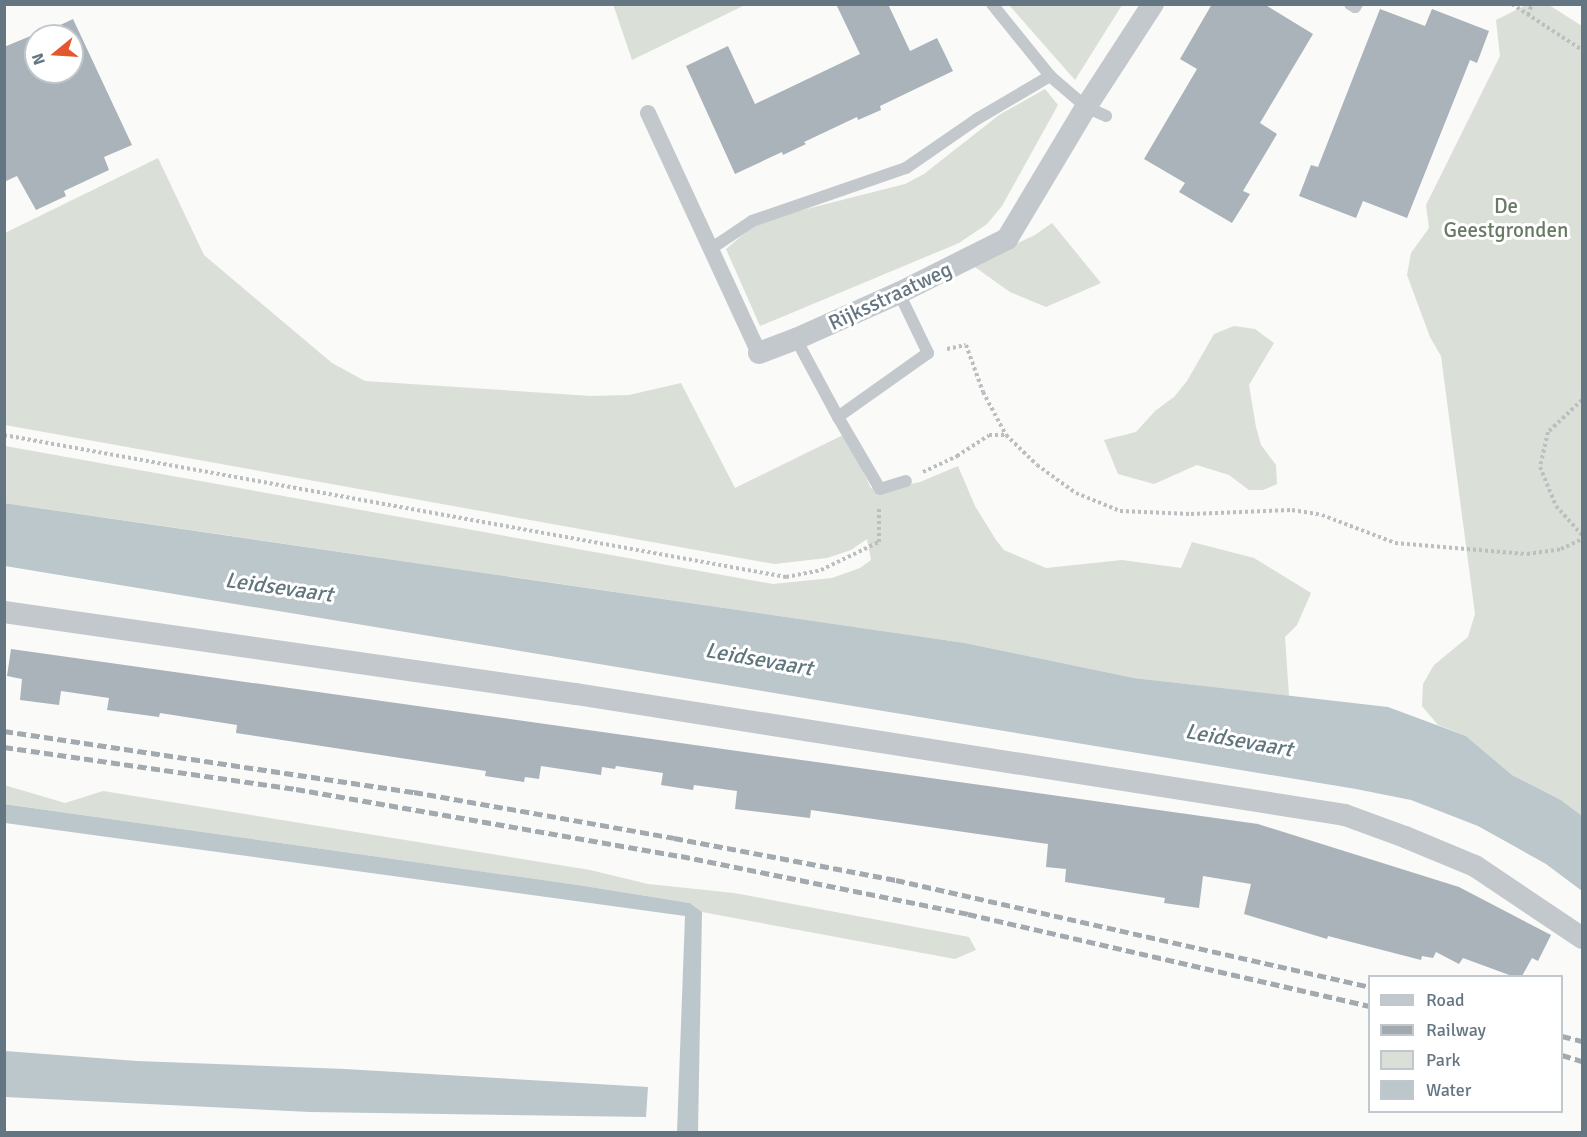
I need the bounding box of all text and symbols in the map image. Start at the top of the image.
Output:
north arrow [24,24,84,84]
text: N [28,51,50,67]
park label: De Geestgronden [1444,193,1568,243]
street label: Rijksstraatweg [824,256,956,336]
water label: Leidsevaart [223,566,335,608]
water label: Leidsevaart [703,637,815,681]
water label: Leidsevaart [1183,718,1295,762]
legend [1368,975,1563,1113]
text: Road [1426,989,1465,1011]
text: Railway [1426,1019,1486,1041]
text: Park [1426,1049,1461,1071]
text: Water [1426,1079,1471,1101]

